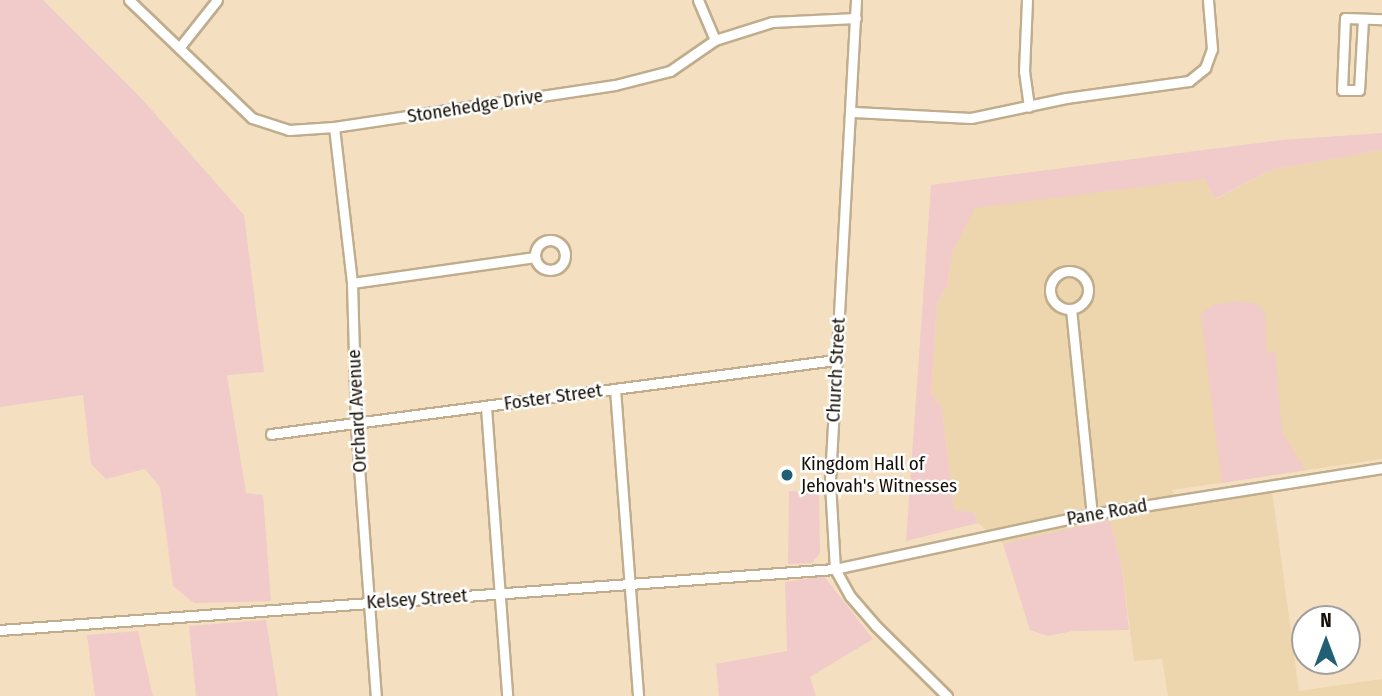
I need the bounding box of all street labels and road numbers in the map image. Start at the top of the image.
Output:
street label: Stonehedge Drive [406,84,544,128]
street label: Church Street [822,317,850,423]
street label: Orchard Avenue [342,349,372,473]
street label: Foster Street [502,379,604,415]
street label: Pane Road [1065,494,1149,530]
street label: Kelsey Street [366,584,468,614]

